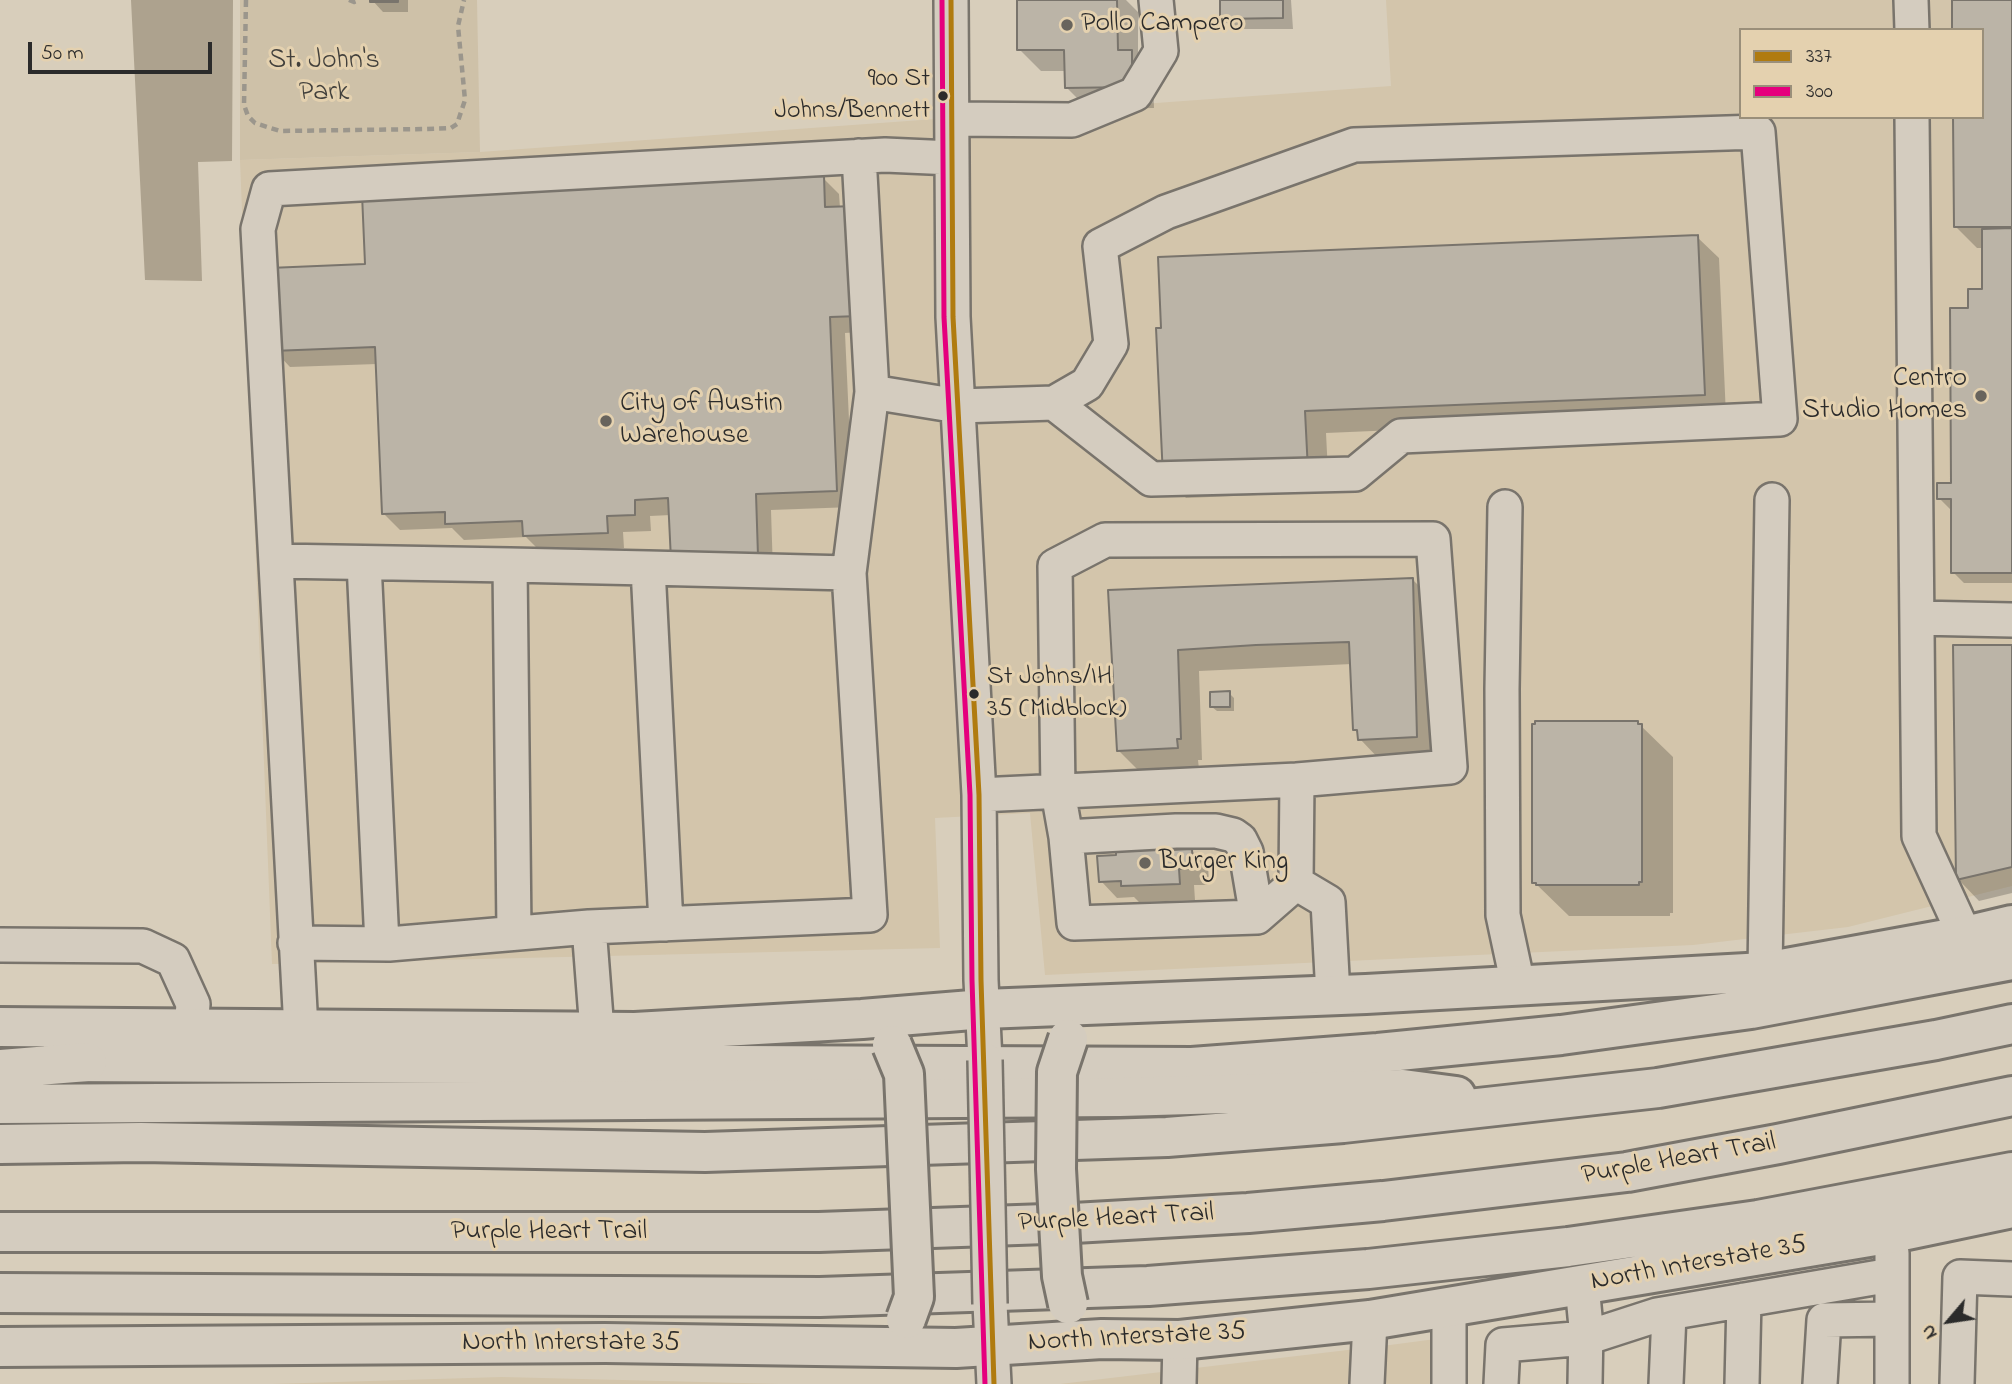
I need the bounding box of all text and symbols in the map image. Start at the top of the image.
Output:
place label: Pollo Campero [1081,8,1243,42]
marker: Pollo Campero [1059,17,1075,33]
scale bar [32,28,215,72]
legend [1739,28,1984,119]
text: 50 m [41,39,84,69]
text: 337 [1806,42,1832,72]
park label: St. John's Park [268,45,380,111]
place label: 900 St Johns/Bennett [774,65,930,126]
text: 300 [1806,77,1833,107]
marker: 900 St Johns/Bennett [936,89,950,103]
place label: Centro Studio Homes [1802,363,1967,429]
place label: City of Austin Warehouse [620,388,783,454]
marker: Centro Studio Homes [1973,388,1989,404]
marker: City of Austin Warehouse [598,413,614,429]
place label: St Johns/IH 35 (Midblock) [987,663,1127,724]
marker: St Johns/IH 35 (Midblock) [967,687,981,701]
place label: Burger King [1159,846,1288,880]
marker: Burger King [1137,855,1153,871]
street label: Purple Heart Trail [1579,1127,1779,1195]
street label: Purple Heart Trail [1017,1198,1215,1242]
street label: Purple Heart Trail [451,1216,647,1250]
street label: North Interstate 35 [1589,1230,1809,1300]
north arrow [1914,1286,1984,1356]
street label: North Interstate 35 [1027,1317,1247,1361]
text: N [1915,1319,1945,1344]
street label: North Interstate 35 [462,1327,680,1361]

